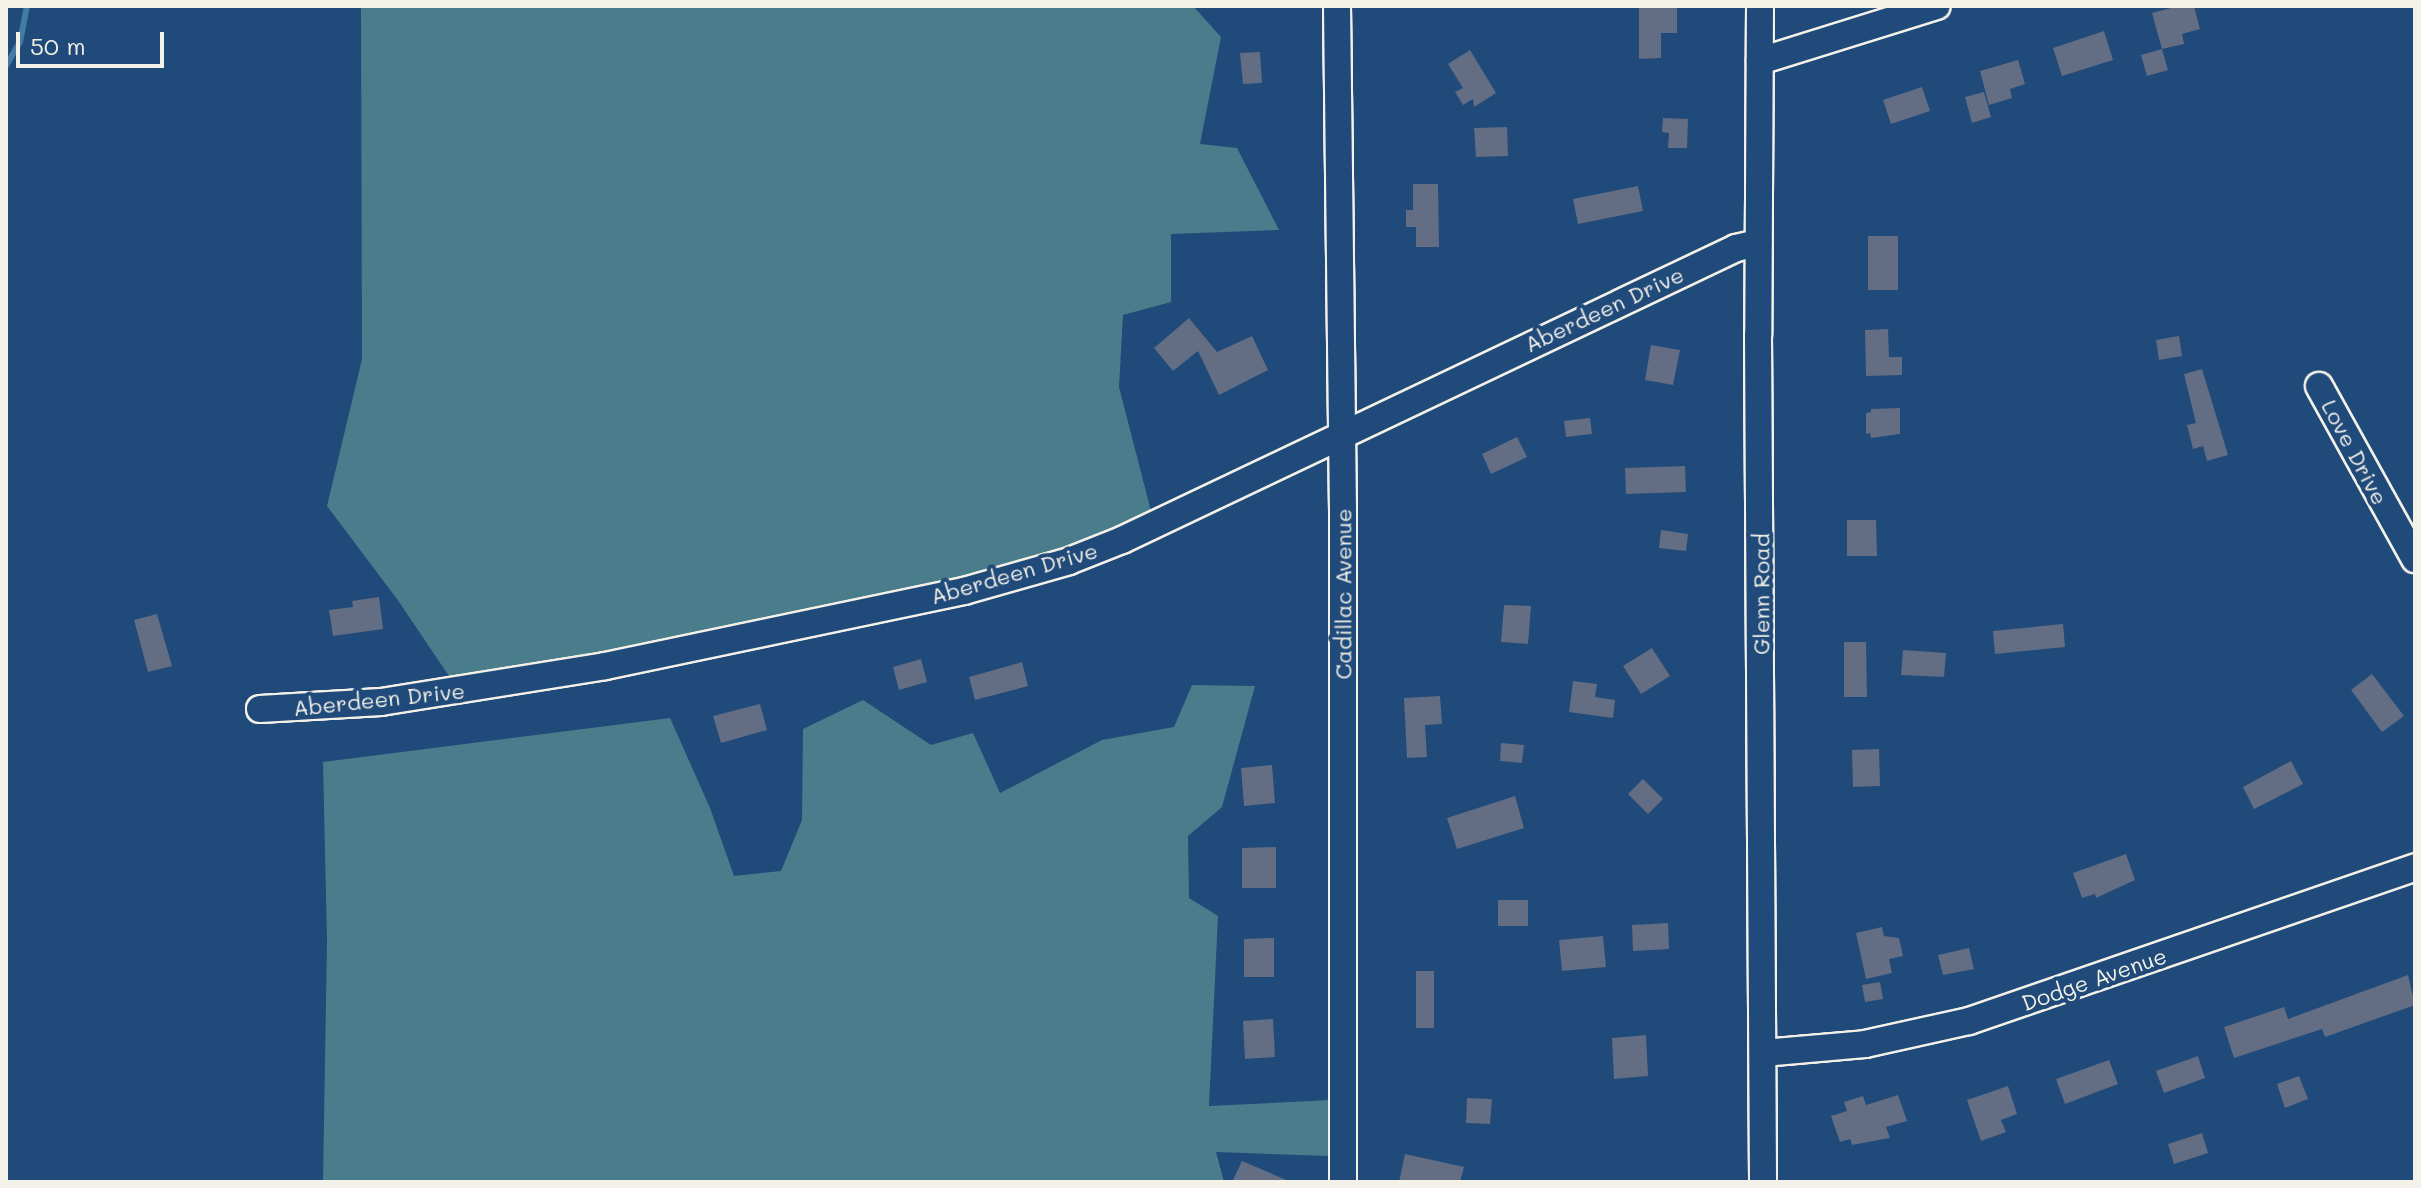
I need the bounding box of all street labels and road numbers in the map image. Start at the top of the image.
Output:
street label: Aberdeen Drive [1520,261,1688,357]
street label: Love Drive [2316,395,2394,509]
street label: Cadillac Avenue [1330,509,1356,679]
street label: Glenn Road [1748,533,1774,655]
street label: Aberdeen Drive [927,537,1101,609]
street label: Aberdeen Drive [292,677,466,721]
street label: Dodge Avenue [2018,942,2170,1016]

